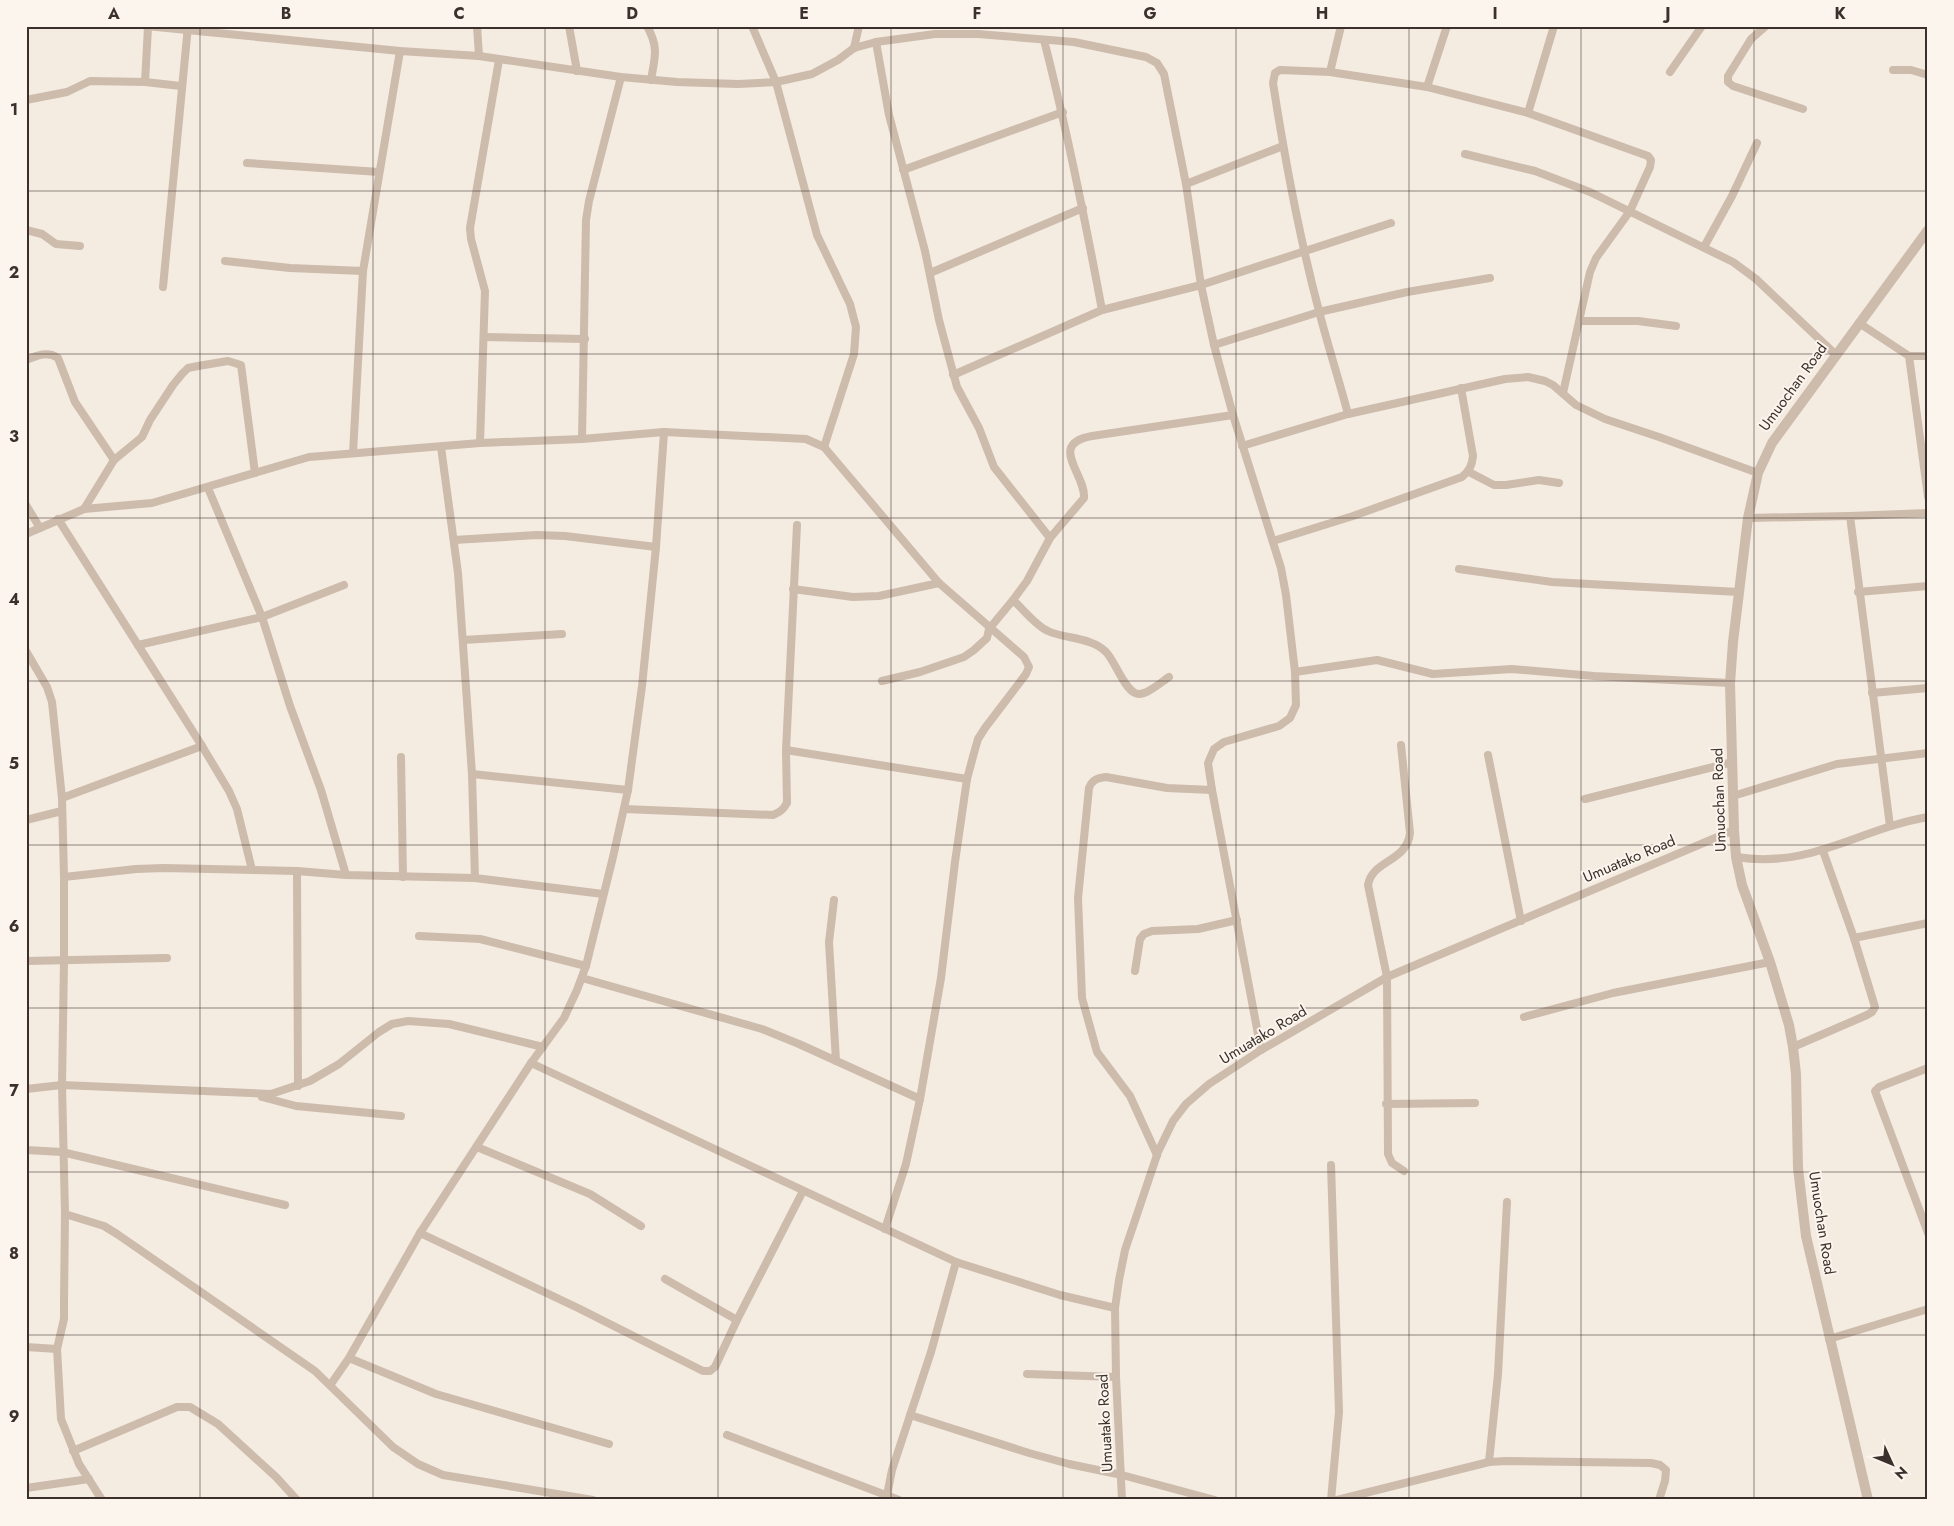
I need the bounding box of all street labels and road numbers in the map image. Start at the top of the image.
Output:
street label: Umuochan Road [1753,338,1833,436]
street label: Umuochan Road [1706,748,1732,852]
street label: Umuatako Road [1579,830,1679,888]
street label: Umuatako Road [1215,1000,1311,1070]
street label: Umuochan Road [1803,1170,1841,1276]
street label: Umuatako Road [1091,1373,1119,1473]

